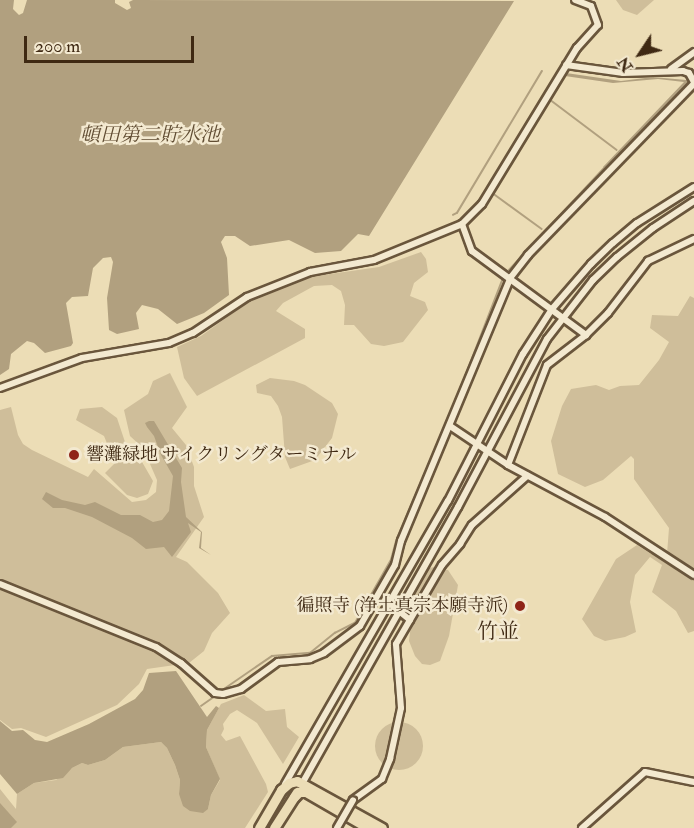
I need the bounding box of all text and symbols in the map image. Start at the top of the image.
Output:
scale bar [27,24,196,62]
north arrow [610,24,670,84]
text: 200 m [35,35,80,58]
text: N [613,53,638,76]
water label: 頓田第二貯水池 [80,122,220,146]
place label: 響灘緑地 サイクリングターミナル [86,444,360,466]
marker: 響灘緑地 サイクリングターミナル [67,448,81,462]
place label: 徧照寺 (浄土真宗本願寺派) [296,595,508,617]
marker: 徧照寺 (浄土真宗本願寺派) [513,599,527,613]
district label: 竹並 [477,619,519,645]

